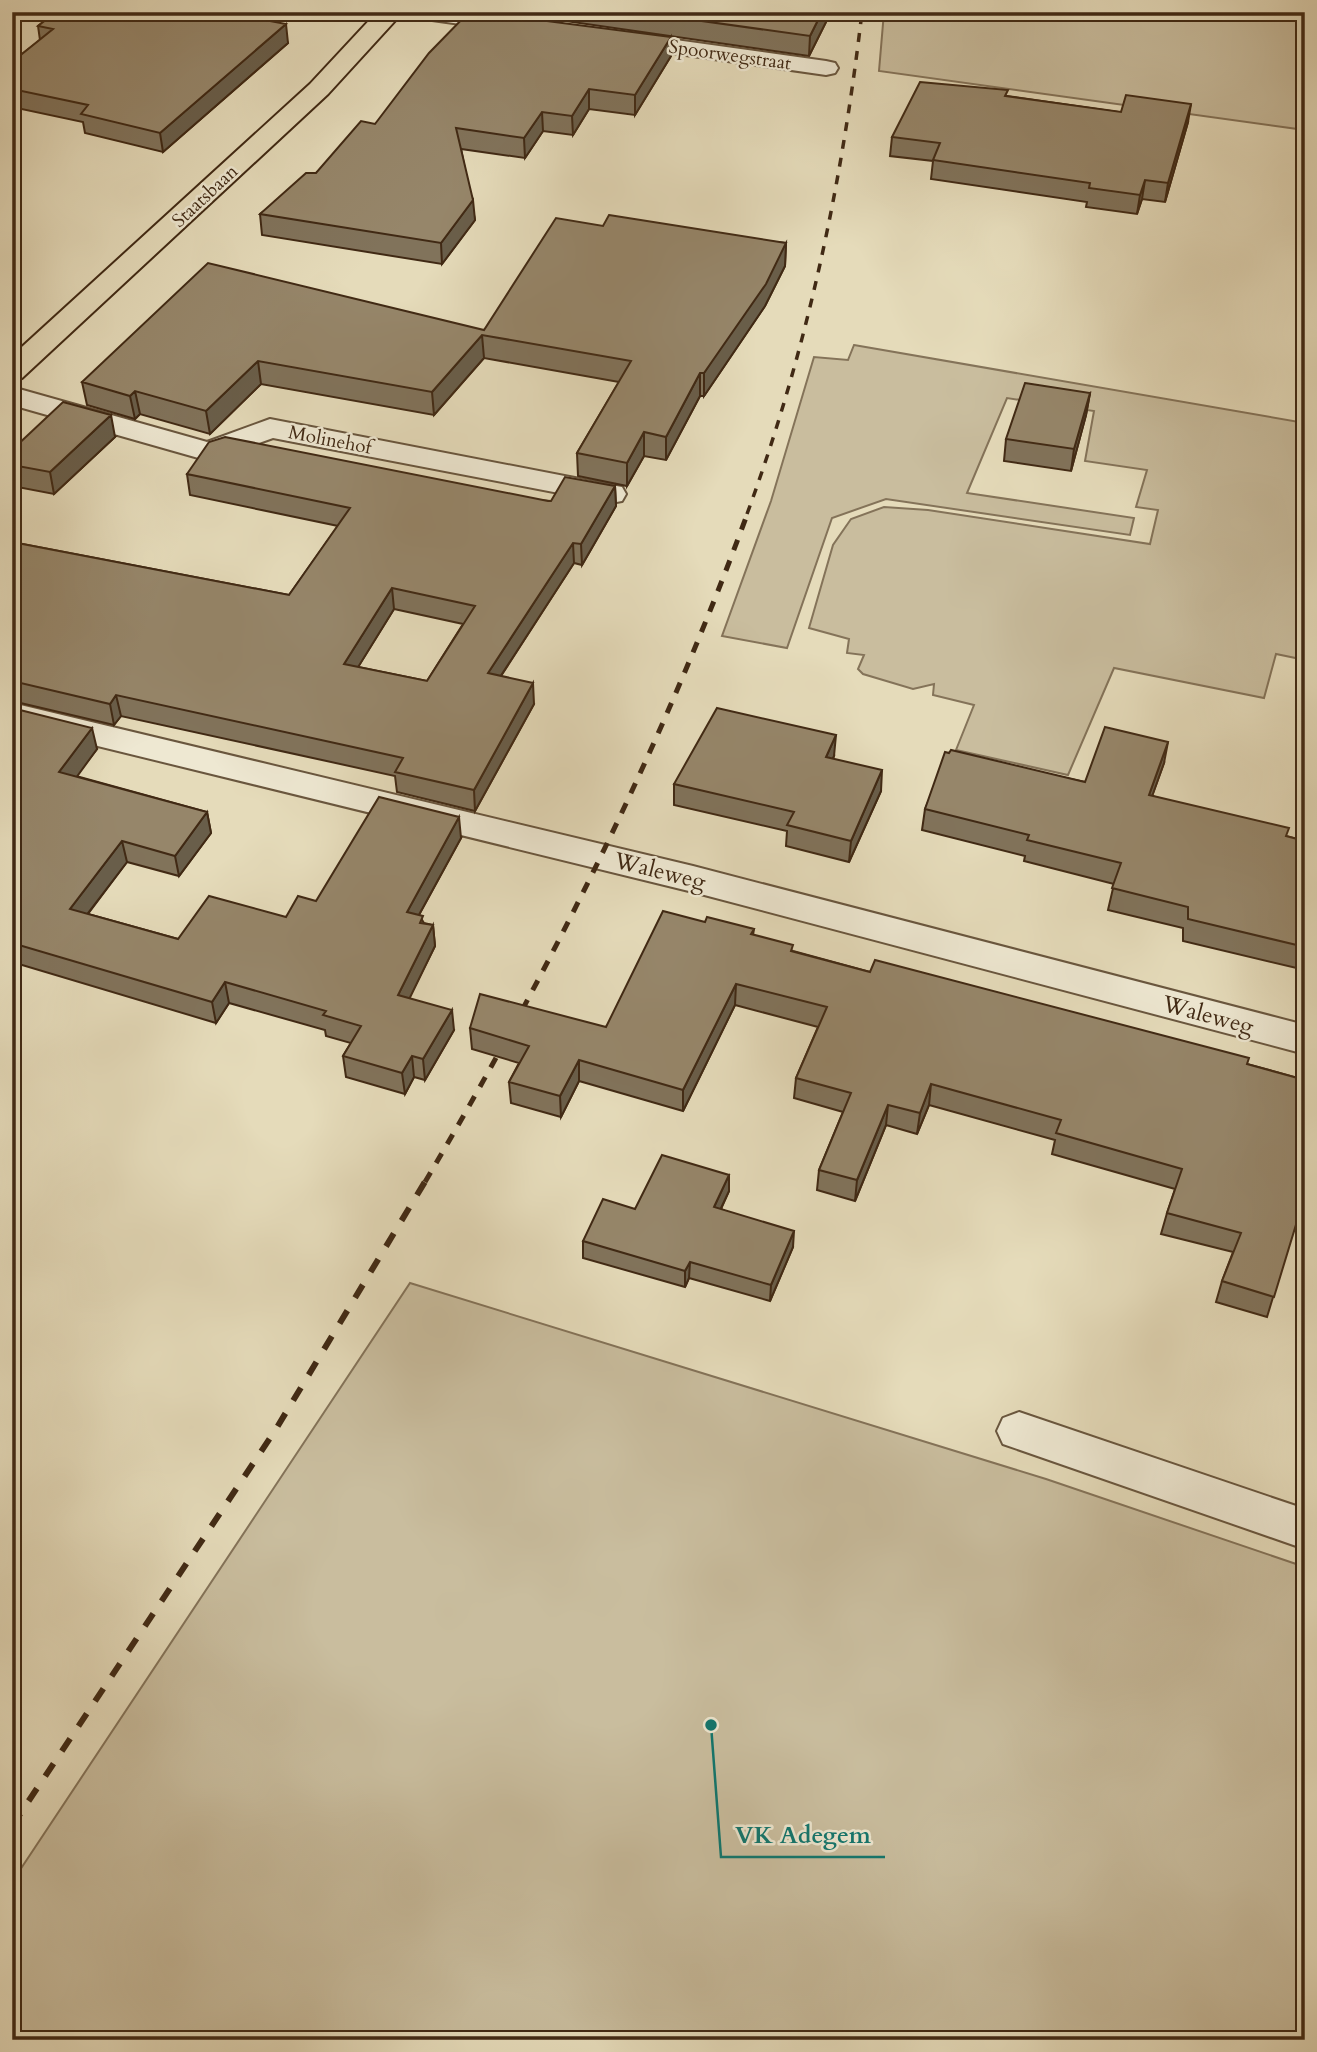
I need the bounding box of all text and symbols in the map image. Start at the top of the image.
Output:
street label: Spoorwegstraat [667,34,793,76]
street label: Staatsbaan [166,158,244,233]
street label: Molinehof [286,419,377,461]
street label: Waleweg [610,844,709,897]
street label: Waleweg [1158,988,1257,1042]
callout: VK Adegem [721,1812,885,1857]
text: VK Adegem [735,1819,872,1852]

